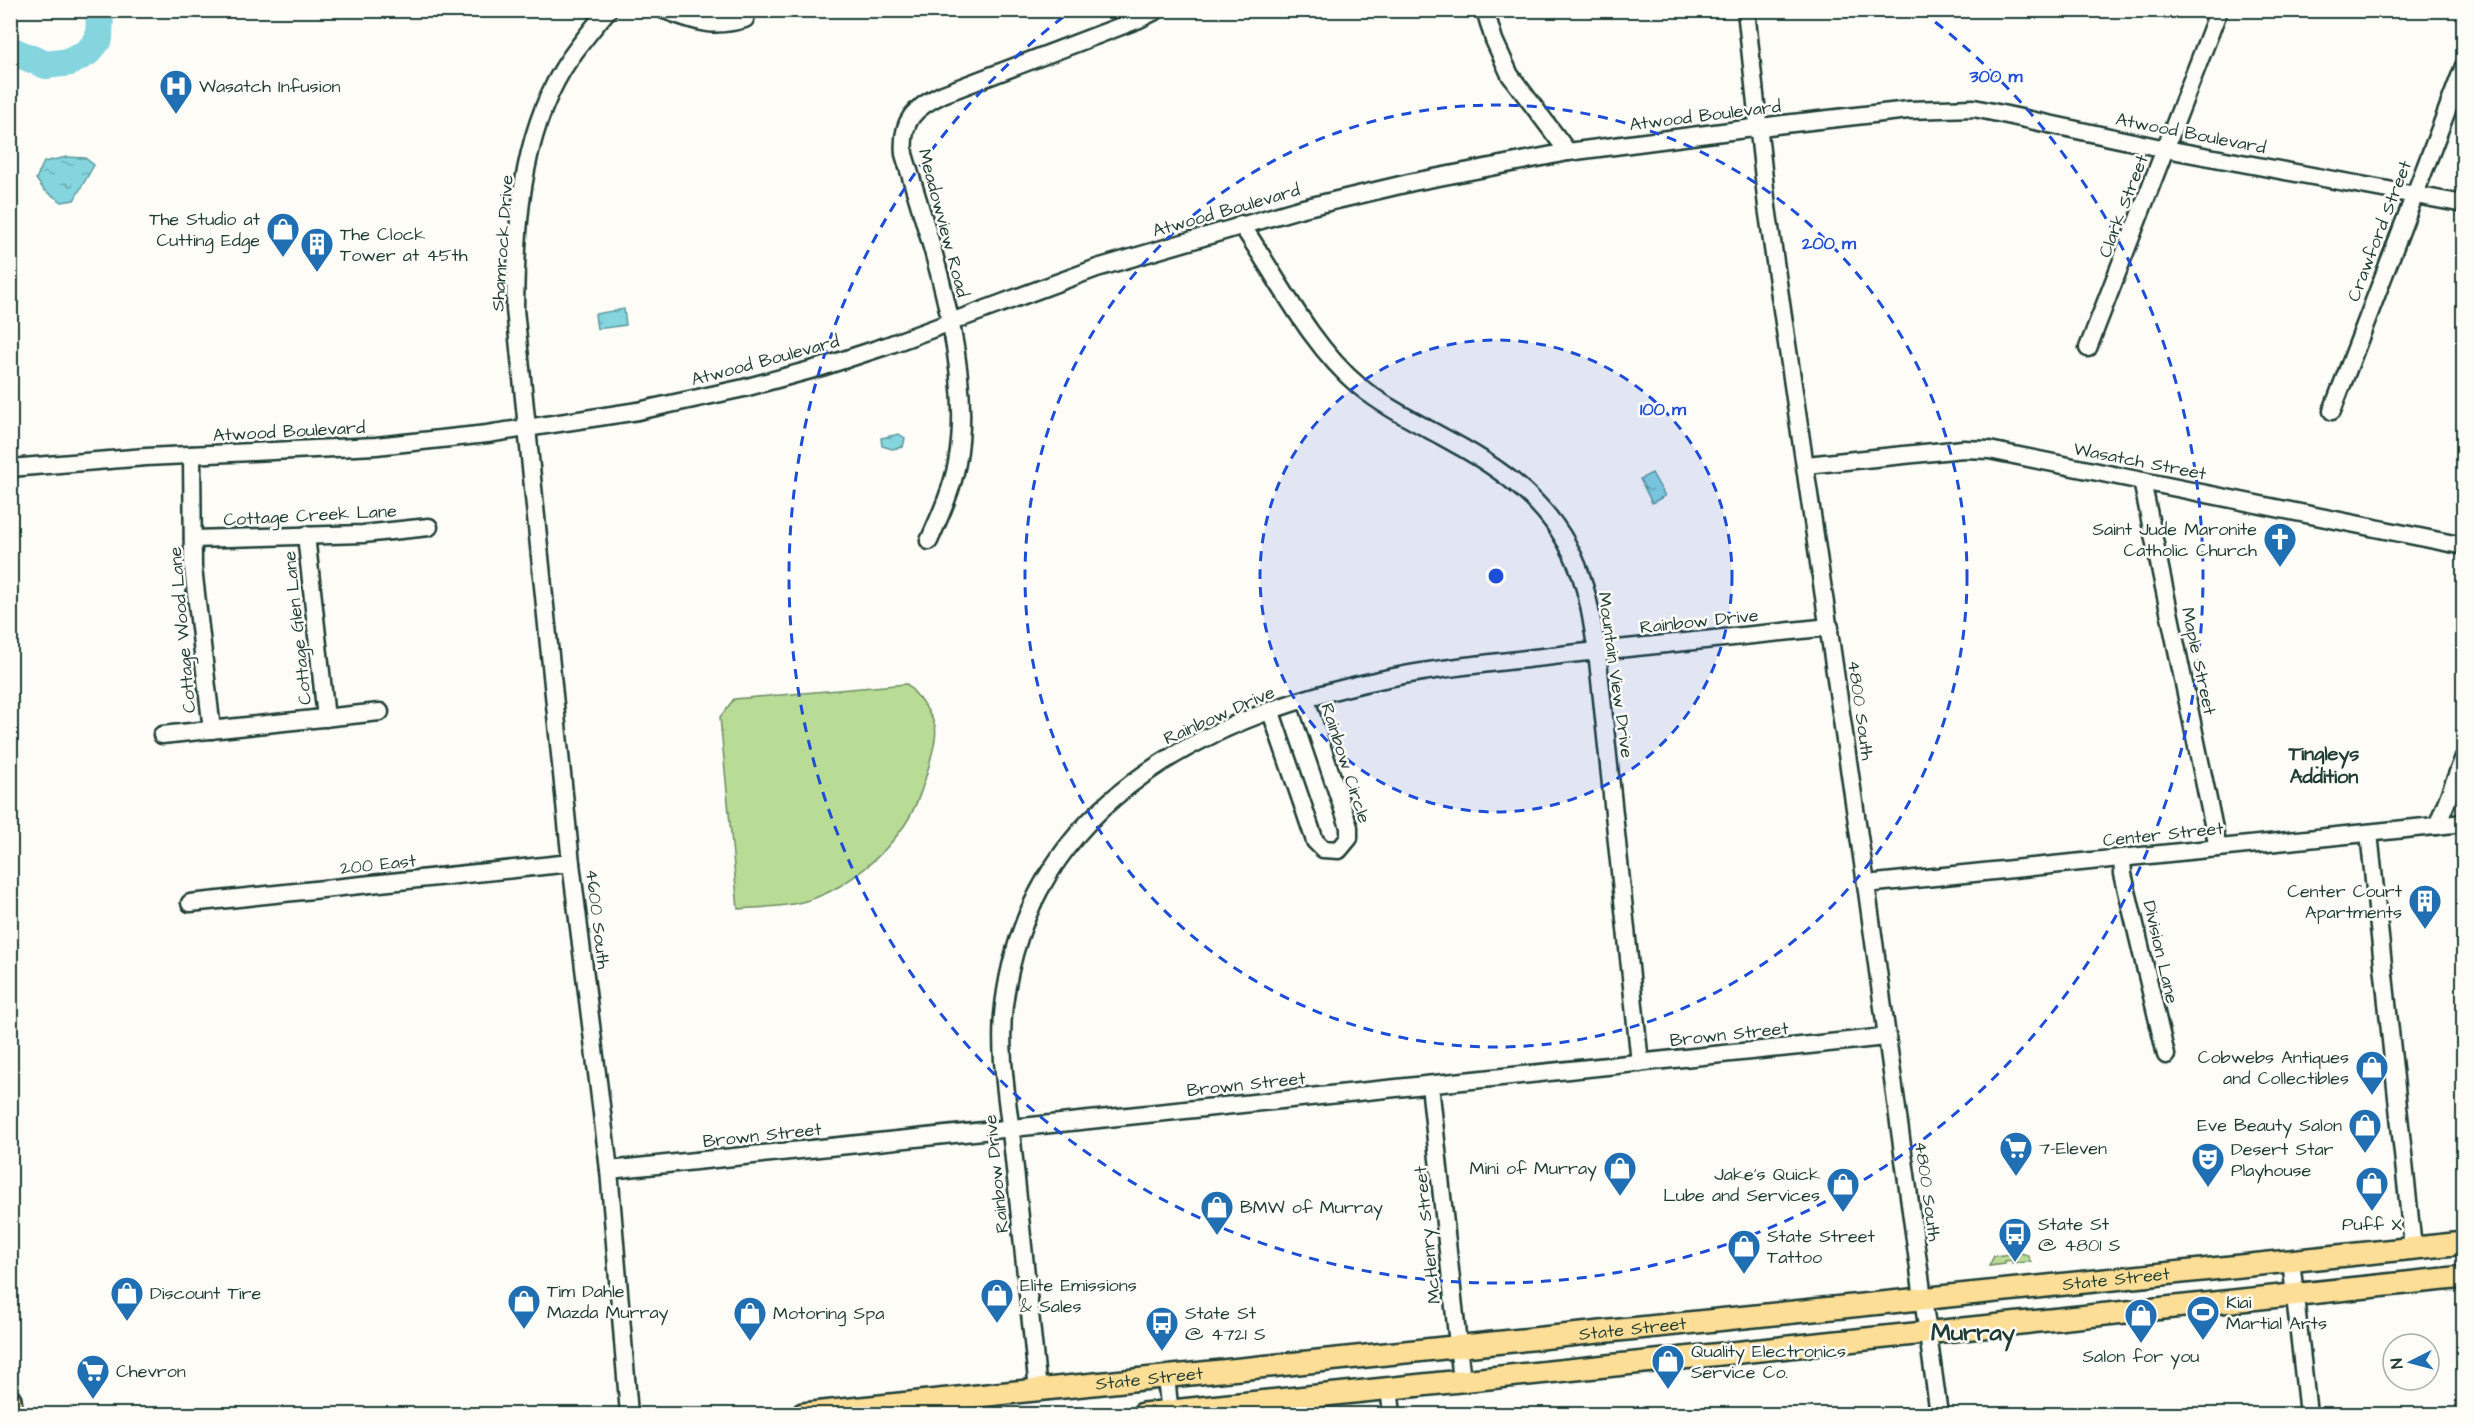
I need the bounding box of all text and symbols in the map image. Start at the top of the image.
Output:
text: 300 m [1968,64,2024,89]
hospital icon: Wasatch Infusion [158,68,194,115]
place label: Wasatch Infusion [199,74,341,99]
street label: Atwood Boulevard [1628,94,1782,137]
street label: Atwood Boulevard [2114,107,2268,160]
street label: Meadowview Road [912,146,975,300]
street label: Clark Street [2092,150,2155,261]
street label: Crawford Street [2341,156,2418,305]
street label: Shamrock Drive [485,174,520,312]
street label: Atwood Boulevard [1149,177,1303,243]
place label: The Studio at Cutting Edge [149,207,261,254]
shop icon: The Studio at Cutting Edge [265,211,301,258]
place label: The Clock Tower at 45th [340,222,468,268]
building icon: The Clock Tower at 45th [299,226,335,273]
text: 200 m [1801,231,1857,256]
street label: Atwood Boulevard [688,329,842,392]
text: 100 m [1640,397,1687,422]
street label: Atwood Boulevard [212,415,366,448]
street label: Wasatch Street [2071,436,2209,487]
street label: Cottage Creek Lane [223,498,398,534]
place label: Saint Jude Maronite Catholic Church [2092,517,2257,563]
church icon: Saint Jude Maronite Catholic Church [2262,521,2298,568]
street label: Cottage Wood Lane [163,545,203,714]
street label: Cottage Glen Lane [277,549,319,706]
centre of rings [1486,566,1506,586]
street label: Mountain View Drive [1591,590,1640,760]
street label: Rainbow Drive [1639,603,1760,640]
street label: Maple Street [2175,605,2222,718]
street label: 4800 South [1841,658,1880,762]
street label: Rainbow Drive [1160,680,1279,751]
street label: Rainbow Circle [1314,700,1377,827]
district label: Tingleys Addition [2288,740,2359,791]
street label: Center Street [2101,816,2225,853]
street label: 200 East [339,848,418,881]
street label: 4600 South [579,868,616,971]
place label: Center Court Apartments [2287,879,2403,925]
building icon: Center Court Apartments [2407,883,2443,930]
street label: Division Lane [2137,898,2185,1006]
street label: Brown Street [1668,1016,1790,1053]
place label: Cobwebs Antiques and Collectibles [2198,1045,2349,1091]
shop icon: Cobwebs Antiques and Collectibles [2354,1049,2390,1096]
street label: Brown Street [1185,1066,1307,1103]
shop icon: Eve Beauty Salon [2347,1107,2383,1154]
street label: Rainbow Drive [978,1113,1015,1234]
place label: Eve Beauty Salon [2197,1113,2342,1139]
street label: Brown Street [701,1117,823,1154]
supermarket icon: 7-Eleven [1998,1130,2034,1177]
place label: 7-Eleven [2039,1136,2107,1161]
place label: Desert Star Playhouse [2231,1137,2334,1184]
street label: 4800 South [1908,1139,1947,1243]
theatre icon: Desert Star Playhouse [2190,1141,2226,1188]
shop icon: Mini of Murray [1602,1150,1638,1197]
place label: Mini of Murray [1470,1156,1597,1182]
place label: Jake's Quick Lube and Services [1663,1162,1820,1208]
street label: McHenry Street [1408,1164,1448,1305]
shop icon: Puff X [2354,1165,2390,1212]
shop icon: Jake's Quick Lube and Services [1825,1166,1861,1213]
shop icon: BMW of Murray [1199,1189,1235,1236]
place label: BMW of Murray [1240,1195,1383,1221]
place label: State St @ 4801 S [2038,1212,2120,1258]
place label: Puff X [2342,1212,2402,1237]
bus stop icon: State St @ 4801 S [1997,1216,2033,1263]
place label: State Street Tattoo [1767,1224,1875,1270]
shop icon: State Street Tattoo [1726,1228,1762,1275]
street label: State Street [2061,1261,2172,1297]
place label: Elite Emissions & Sales [1020,1273,1137,1319]
shop icon: Discount Tire [109,1275,145,1322]
shop icon: Elite Emissions & Sales [979,1277,1015,1324]
place label: Tim Dahle Mazda Murray [547,1279,669,1326]
place label: Discount Tire [150,1281,261,1306]
shop icon: Tim Dahle Mazda Murray [506,1283,542,1330]
place label: Kiai Martial Arts [2226,1290,2327,1336]
sports icon: Kiai Martial Arts [2185,1294,2221,1341]
shop icon: Motoring Spa [732,1295,768,1342]
shop icon: Salon for you [2123,1297,2159,1344]
place label: Motoring Spa [773,1301,884,1327]
place label: State St @ 4721 S [1185,1301,1266,1347]
bus stop icon: State St @ 4721 S [1144,1305,1180,1352]
street label: State Street [1578,1311,1688,1347]
district label: Murray [1931,1316,2016,1352]
north arrow [2381,1332,2441,1392]
place label: Quality Electronics Service Co. [1691,1339,1846,1385]
shop icon: Quality Electronics Service Co. [1650,1343,1686,1390]
place label: Salon for you [2083,1344,2199,1370]
supermarket icon: Chevron [75,1353,111,1400]
text: N [2386,1357,2409,1370]
place label: Chevron [116,1359,186,1384]
street label: State Street [1094,1361,1205,1397]

